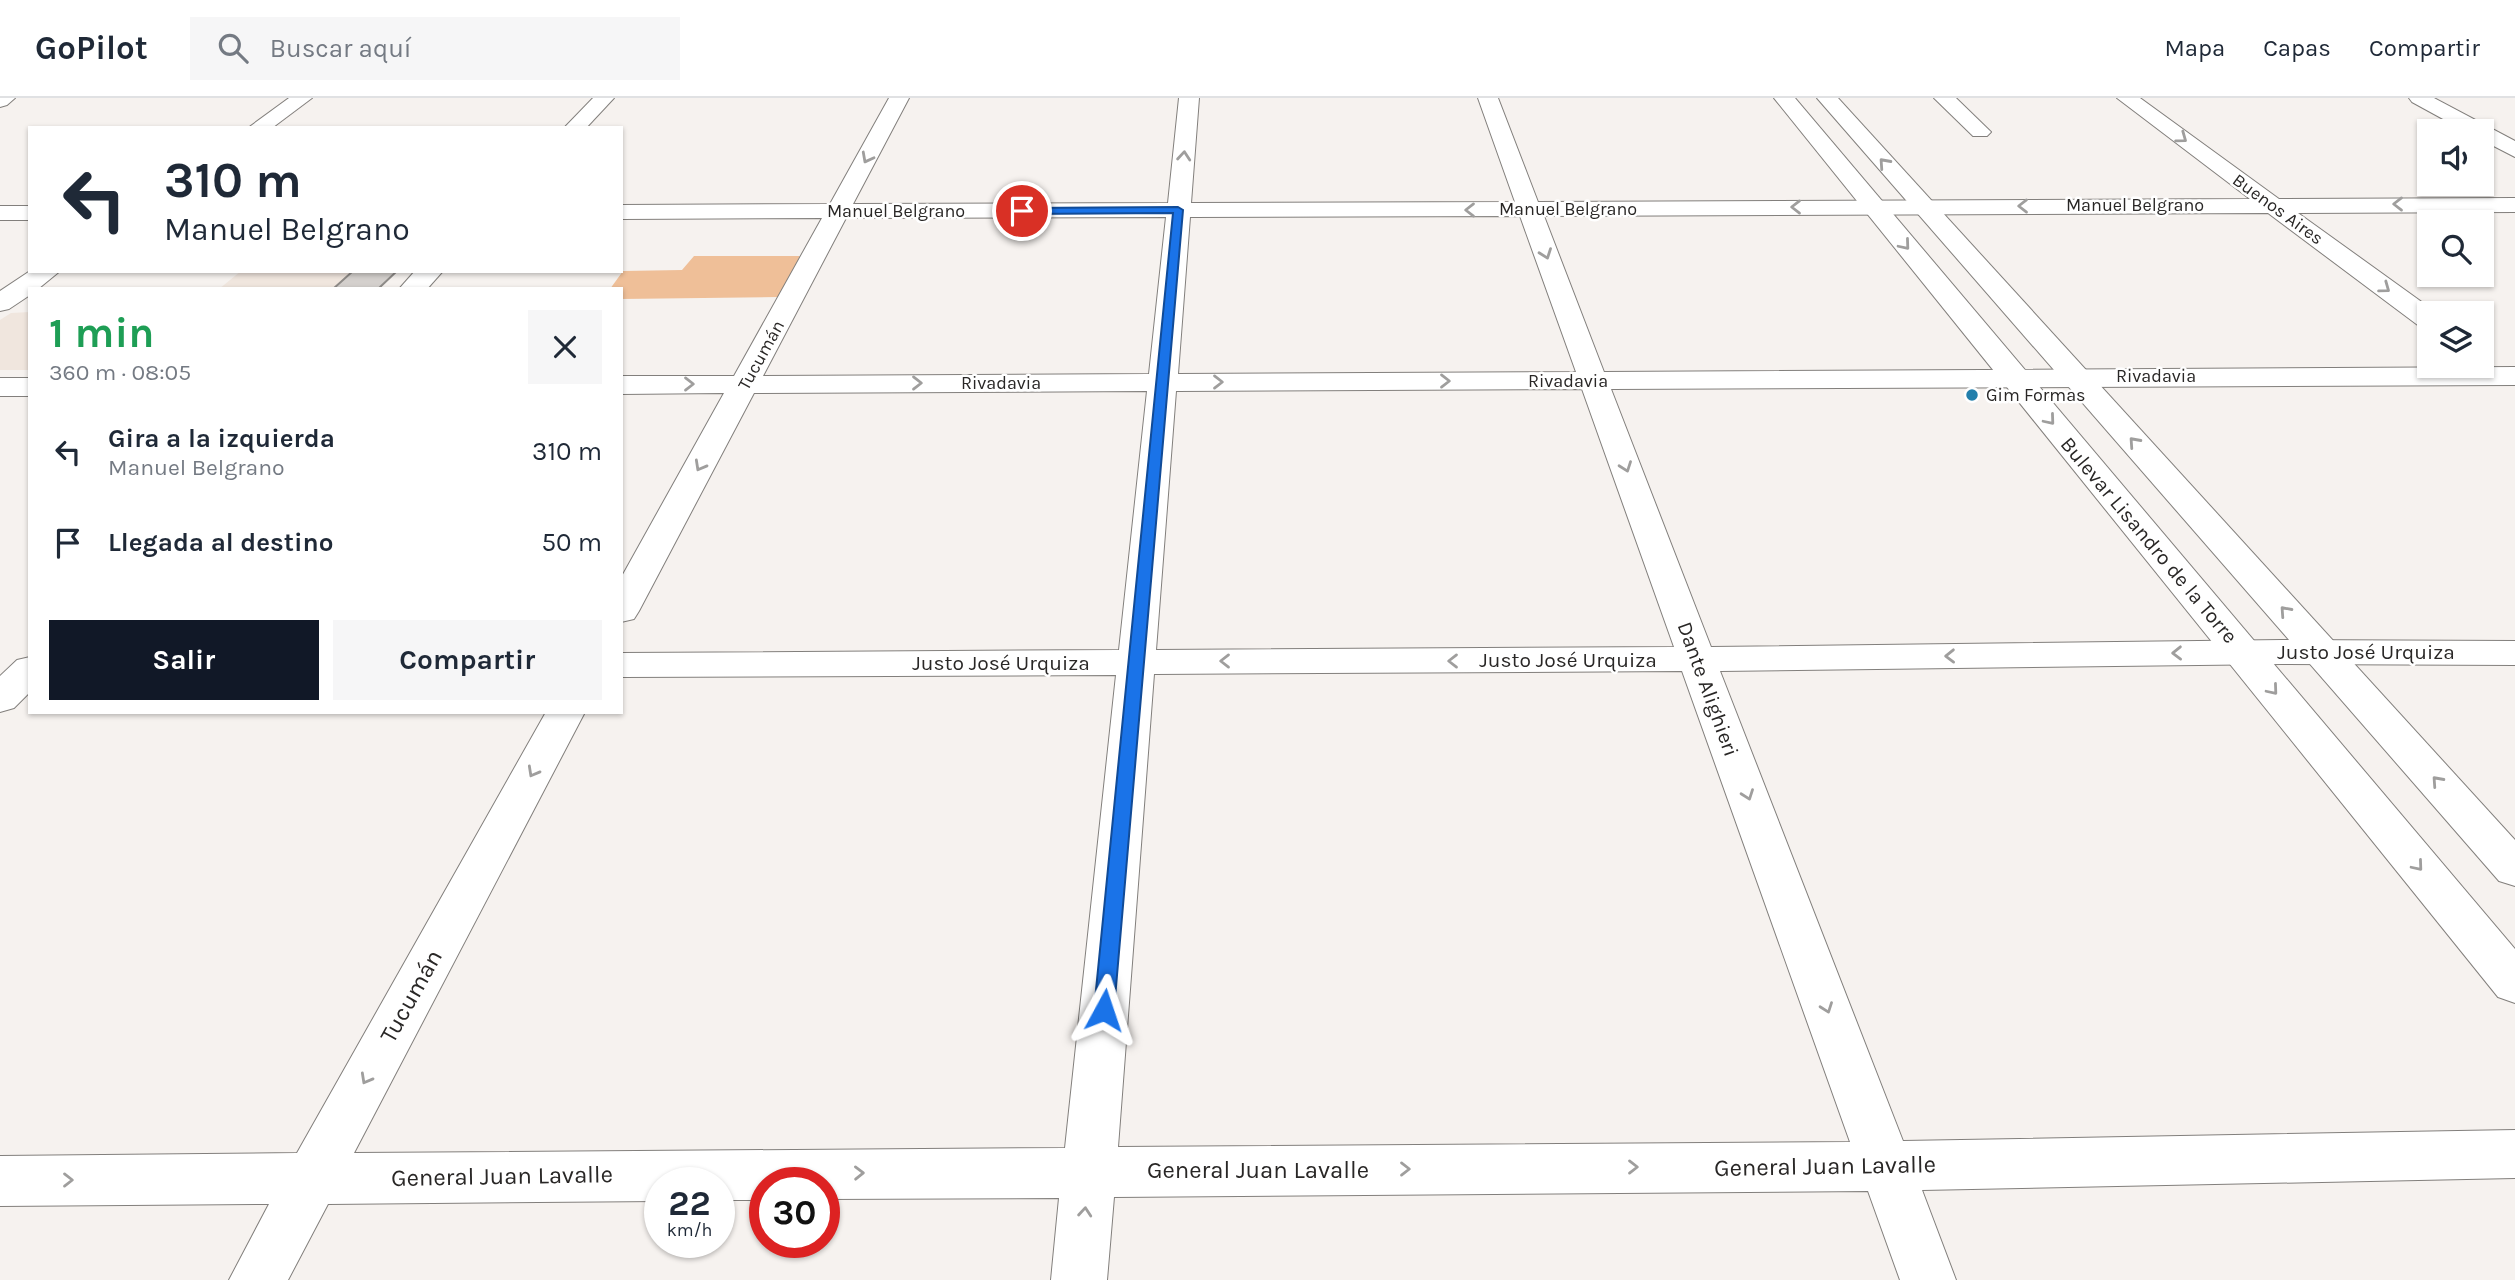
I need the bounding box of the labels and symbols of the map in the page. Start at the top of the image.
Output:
one-way arrow [2174,130,2187,143]
one-way arrow [1176,150,1191,162]
one-way arrow [862,151,875,163]
one-way arrow [1880,158,1892,171]
street label: Buenos Aires [2228,169,2328,249]
pin [992,181,1052,241]
street label: Manuel Belgrano [2066,194,2204,216]
one-way arrow [2392,196,2403,212]
street label: Manuel Belgrano [1499,198,1637,220]
one-way arrow [2018,198,2028,214]
one-way arrow [1790,199,1801,215]
street label: Manuel Belgrano [827,200,965,222]
one-way arrow [1465,202,1475,218]
one-way arrow [1897,237,1910,250]
one-way arrow [1538,247,1552,259]
one-way arrow [2377,279,2390,292]
street label: Tucumán [733,316,789,394]
street label: Rivadavia [2116,365,2196,387]
street label: Rivadavia [1528,370,1608,392]
street label: Rivadavia [961,372,1041,394]
one-way arrow [1441,373,1451,389]
one-way arrow [1213,374,1224,390]
one-way arrow [912,375,923,391]
one-way arrow [685,376,695,392]
place label: Gim Formas [1986,384,2086,406]
marker: Gim Formas [1964,387,1980,403]
one-way arrow [2042,413,2055,425]
street label: Bulevar Lisandro de la Torre [2056,432,2242,648]
one-way arrow [2130,437,2142,450]
one-way arrow [695,459,708,471]
one-way arrow [1617,460,1631,472]
one-way arrow [2281,607,2293,620]
street label: Dante Alighieri [1673,618,1743,760]
street label: Justo José Urquiza [2277,640,2455,664]
one-way arrow [2172,645,2182,661]
street label: Justo José Urquiza [1479,648,1657,672]
one-way arrow [1944,648,1955,664]
street label: Justo José Urquiza [912,651,1090,675]
one-way arrow [1447,653,1458,668]
one-way arrow [1220,654,1231,669]
one-way arrow [2265,682,2277,695]
one-way arrow [528,765,541,777]
one-way arrow [2433,776,2445,789]
one-way arrow [1739,789,1753,801]
one-way arrow [2410,857,2422,870]
street label: Tucumán [374,945,448,1047]
position arrow [1067,973,1141,1047]
one-way arrow [1819,1002,1833,1014]
one-way arrow [361,1072,374,1085]
street label: General Juan Lavalle [1714,1150,1936,1182]
street label: General Juan Lavalle [1147,1156,1369,1184]
street label: General Juan Lavalle [391,1160,613,1192]
one-way arrow [1627,1160,1638,1175]
one-way arrow [1400,1161,1411,1177]
one-way arrow [854,1165,865,1181]
speed limit sign: 30 [749,1167,840,1258]
one-way arrow [63,1172,74,1188]
one-way arrow [1077,1206,1092,1217]

